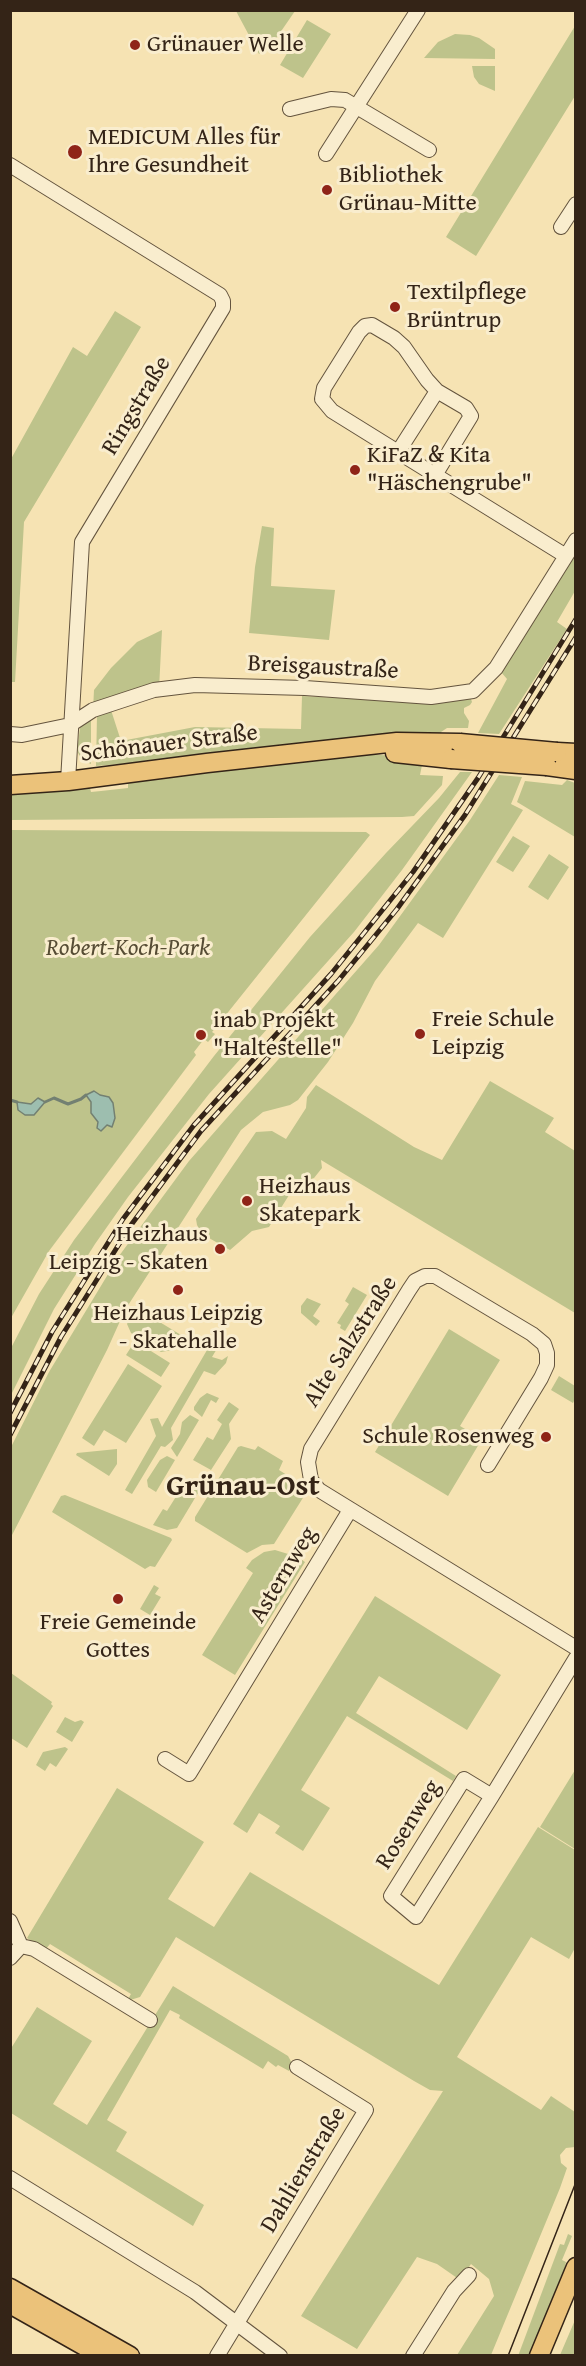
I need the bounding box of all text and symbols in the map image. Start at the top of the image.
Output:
place label: Grünauer Welle [147,31,304,59]
marker: Grünauer Welle [128,38,142,52]
place label: MEDICUM Alles für Ihre Gesundheit [88,124,280,180]
marker: MEDICUM Alles für Ihre Gesundheit [66,143,84,161]
place label: Bibliothek Grünau-Mitte [339,162,477,218]
marker: Bibliothek Grünau-Mitte [320,183,334,197]
place label: Textilpflege Brüntrup [407,279,526,335]
marker: Textilpflege Brüntrup [388,300,402,314]
street label: Ringstraße [96,351,178,461]
place label: KiFaZ & Kita "Häschengrube" [367,442,532,498]
marker: KiFaZ & Kita "Häschengrube" [348,463,362,477]
street label: Breisgaustraße [247,650,399,686]
street label: Schönauer Straße [79,719,259,769]
park label: Robert-Koch-Park [46,935,210,963]
place label: Freie Schule Leipzig [432,1006,554,1062]
place label: inab Projekt "Haltestelle" [213,1007,342,1063]
marker: Freie Schule Leipzig [413,1027,427,1041]
marker: inab Projekt "Haltestelle" [194,1028,208,1042]
place label: Heizhaus Skatepark [259,1173,360,1229]
marker: Heizhaus Skatepark [240,1194,254,1208]
place label: Heizhaus Leipzig - Skaten [49,1221,208,1277]
marker: Heizhaus Leipzig - Skaten [213,1242,227,1256]
street label: Alte Salzstraße [298,1271,404,1413]
marker: Heizhaus Leipzig - Skatehalle [171,1283,185,1297]
place label: Heizhaus Leipzig - Skatehalle [94,1300,262,1356]
place label: Schule Rosenweg [362,1423,534,1451]
marker: Schule Rosenweg [539,1430,553,1444]
district label: Grünau-Ost [166,1469,320,1505]
street label: Asternweg [244,1522,324,1628]
marker: Freie Gemeinde Gottes [111,1592,125,1606]
place label: Freie Gemeinde Gottes [40,1609,196,1665]
street label: Rosenweg [370,1775,448,1875]
street label: Dahlienstraße [255,2102,353,2238]

